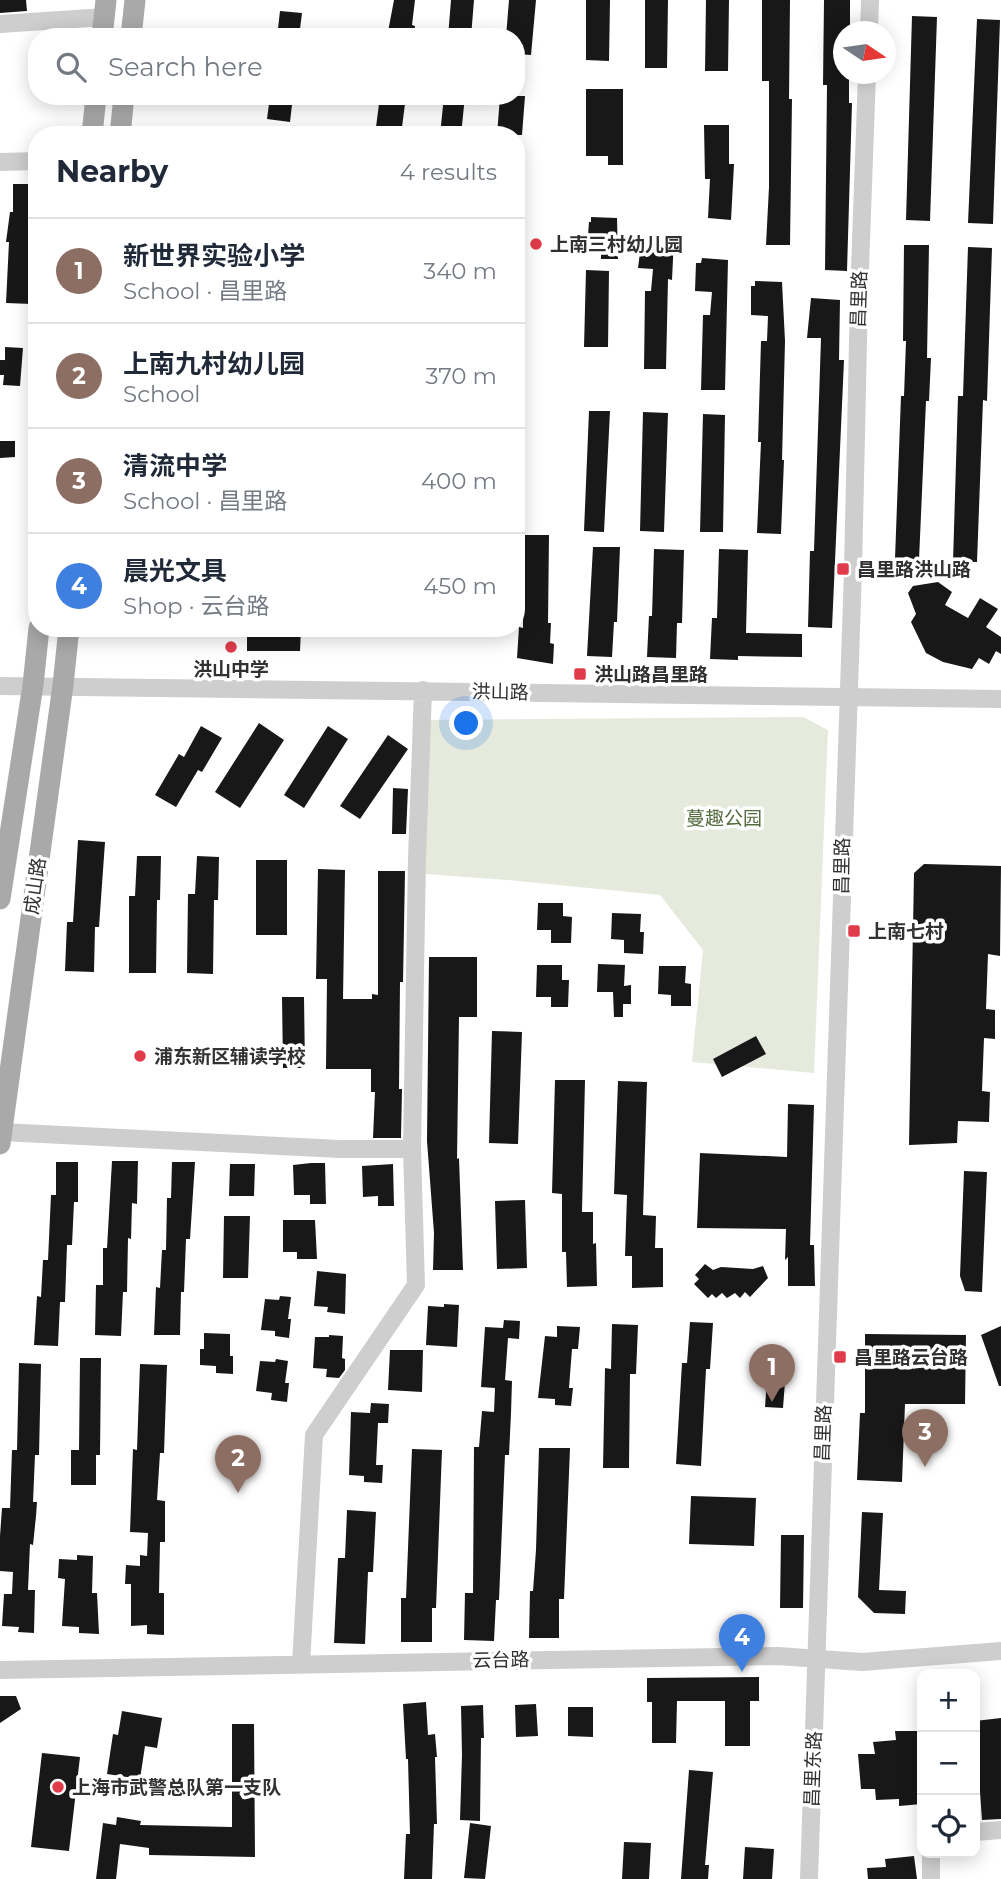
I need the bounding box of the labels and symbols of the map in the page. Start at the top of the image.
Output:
north arrow [833,21,896,84]
place label: 上南三村幼儿园 [550,233,683,256]
marker: 上南三村幼儿园 [528,236,544,252]
street label: 昌里路 [847,270,871,328]
place label: 昌里路洪山路 [857,558,971,581]
marker: 昌里路洪山路 [835,561,851,577]
marker: 洪山中学 [223,639,239,655]
place label: 洪山中学 [193,658,269,681]
place label: 洪山路昌里路 [594,663,708,686]
marker: 洪山路昌里路 [572,666,588,682]
street label: 洪山路 [471,680,529,704]
your location [449,706,483,740]
park label: 蔓趣公园 [686,807,762,830]
street label: 昌里路 [830,837,854,895]
street label: 成山路 [20,856,50,916]
place label: 上南七村 [868,920,944,943]
marker: 上南七村 [846,923,862,939]
place label: 浦东新区辅读学校 [154,1045,306,1068]
marker: 浦东新区辅读学校 [132,1048,148,1064]
pin: 1 [749,1344,795,1402]
place label: 昌里路云台路 [854,1346,968,1369]
marker: 昌里路云台路 [832,1349,848,1365]
street label: 昌里路 [811,1404,835,1462]
pin: 3 [902,1409,948,1467]
pin: 2 [215,1435,261,1493]
pin: 4 [719,1614,765,1672]
street label: 云台路 [472,1648,530,1672]
street label: 昌里东路 [800,1731,826,1807]
place label: 上海市武警总队第一支队 [72,1776,281,1799]
marker: 上海市武警总队第一支队 [50,1779,66,1795]

